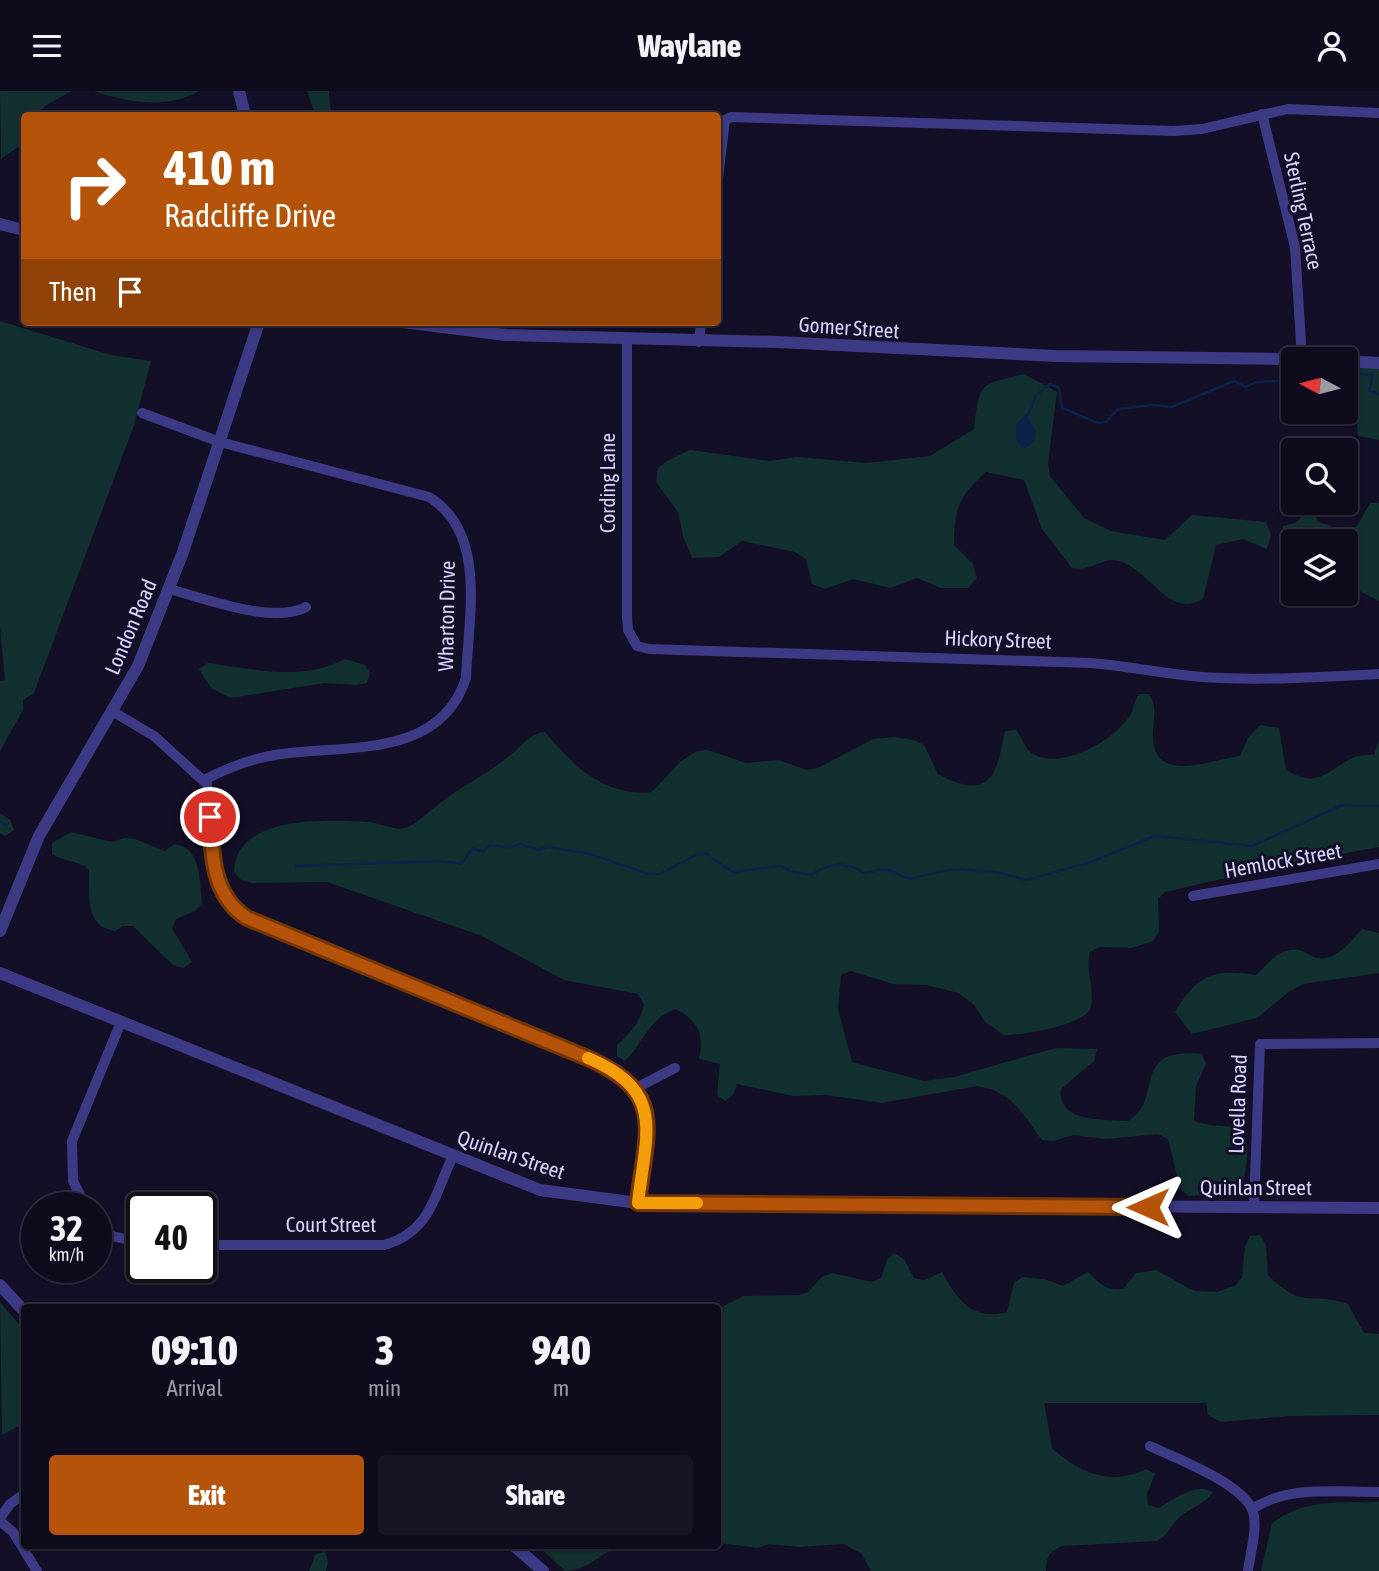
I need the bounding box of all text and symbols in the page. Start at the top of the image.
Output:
icon: menu [28,27,66,65]
text: Waylane [638,27,741,64]
icon: person [1313,27,1351,65]
text: 410 m [164,139,275,195]
icon: right [49,140,140,231]
street label: Sterling Terrace [1280,150,1328,272]
text: Radcliffe Drive [164,197,336,234]
icon: arrive [111,273,149,311]
text: Then [49,277,97,307]
street label: Gomer Street [798,312,900,342]
north arrow [1281,347,1358,423]
map controls [1281,347,1358,606]
street label: Cording Lane [595,433,619,533]
button: search [1281,438,1358,515]
button: layers [1281,529,1358,606]
street label: Wharton Drive [433,560,459,672]
street label: London Road [99,575,161,678]
street label: Hickory Street [944,625,1052,653]
pin [180,787,240,847]
icon: arrive [191,798,229,836]
street label: Hemlock Street [1223,838,1343,882]
street label: Lovella Road [1223,1054,1251,1154]
street label: Quinlan Street [455,1124,568,1184]
position arrow [1111,1170,1185,1244]
street label: Quinlan Street [1200,1175,1312,1199]
speed limit sign: 40 [126,1192,217,1283]
text: 32 [50,1208,83,1248]
street label: Court Street [286,1212,376,1236]
text: km/h [49,1244,84,1265]
text: 09:10 [151,1326,238,1374]
text: 3 [375,1326,394,1374]
text: 940 [531,1326,591,1374]
text: Arrival [166,1375,223,1401]
text: min [368,1375,401,1401]
text: m [553,1375,569,1401]
button: Exit [49,1455,364,1535]
button: Share [378,1455,693,1535]

